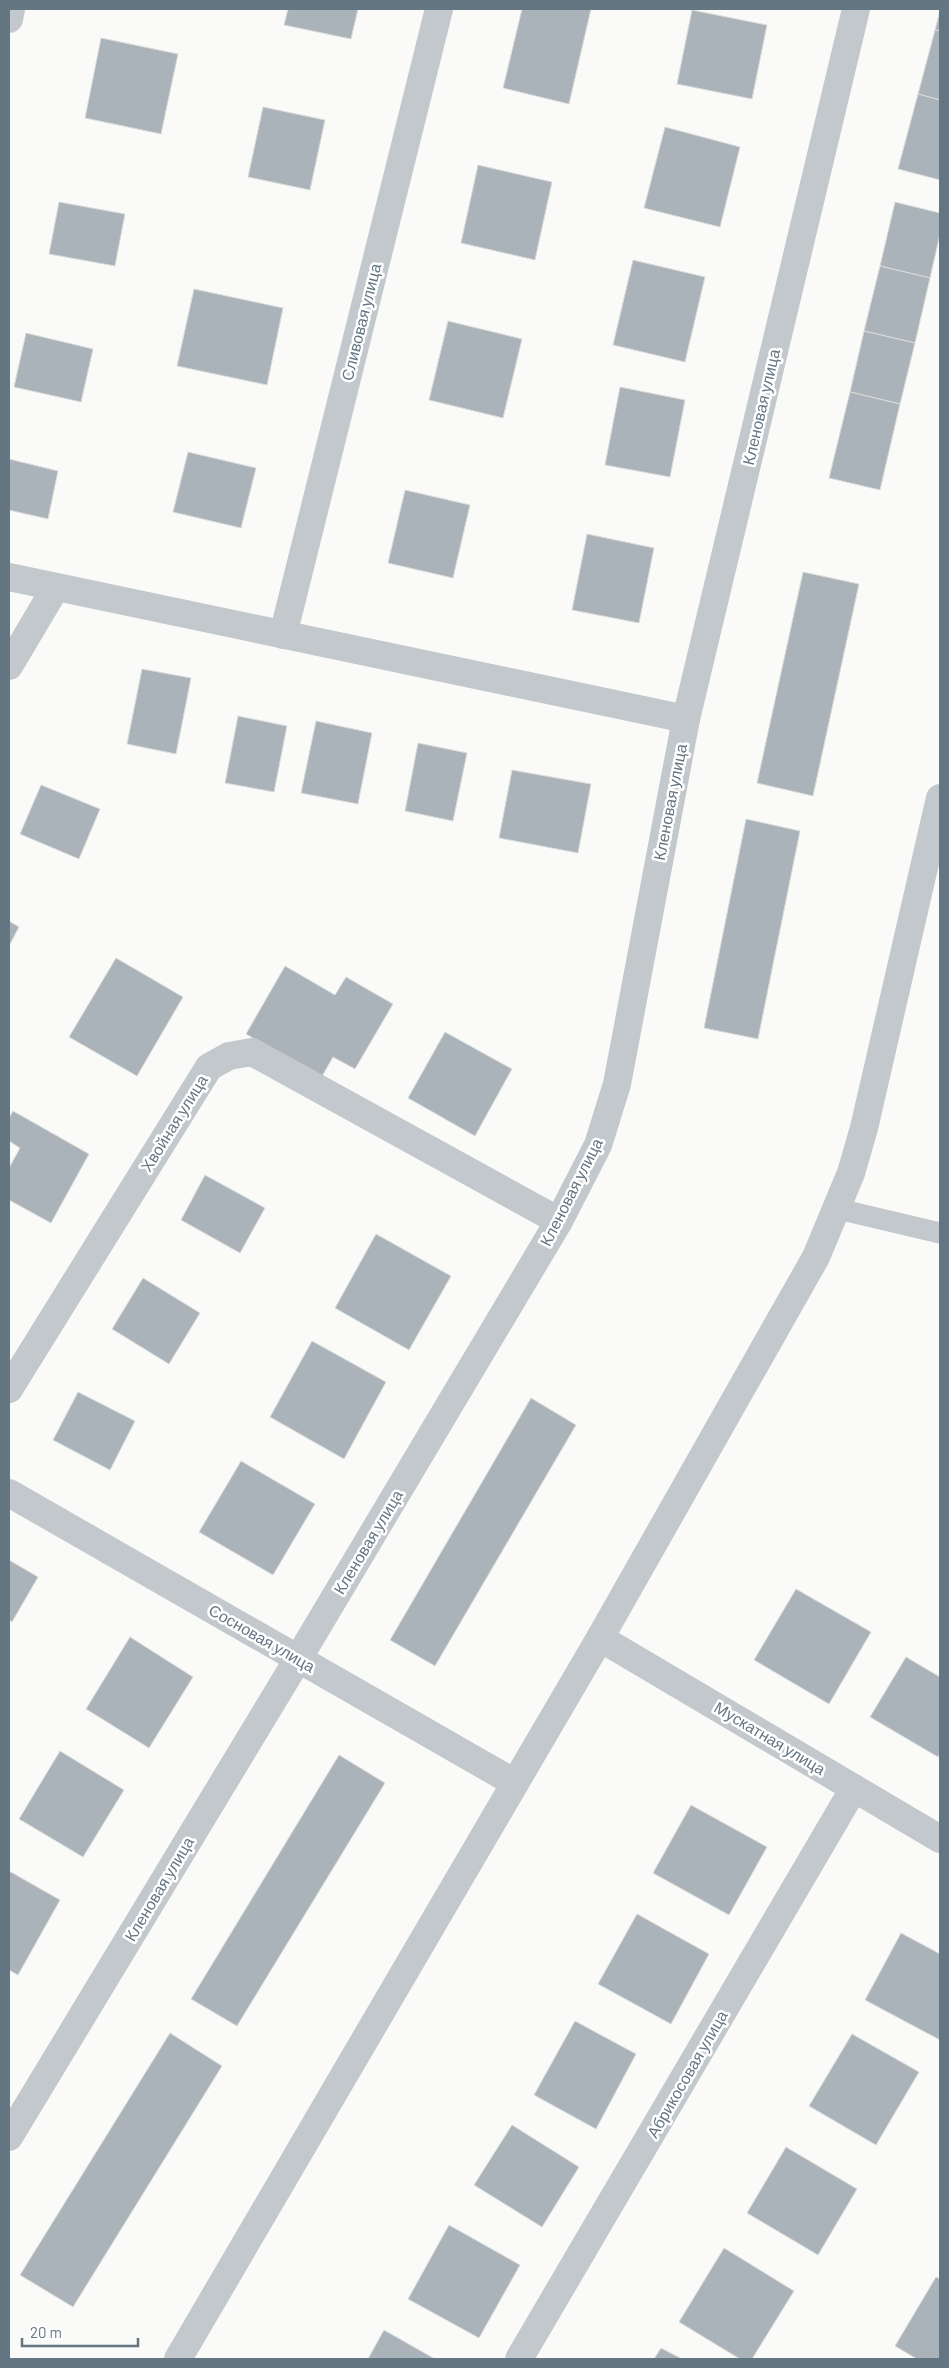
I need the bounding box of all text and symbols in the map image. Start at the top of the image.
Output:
street label: Сливовая улица [337,261,384,382]
street label: Кленовая улица [738,347,783,467]
street label: Кленовая улица [649,742,690,862]
street label: Хвойная улица [136,1071,211,1175]
street label: Кленовая улица [535,1135,606,1249]
street label: Кленовая улица [329,1486,406,1597]
street label: Сосновая улица [206,1600,319,1676]
street label: Мускатная улица [711,1697,829,1778]
street label: Кленовая улица [120,1833,197,1944]
street label: Абрикосовая улица [642,2007,731,2141]
scale bar [22,2316,139,2348]
text: 20 m [30,2323,62,2341]

